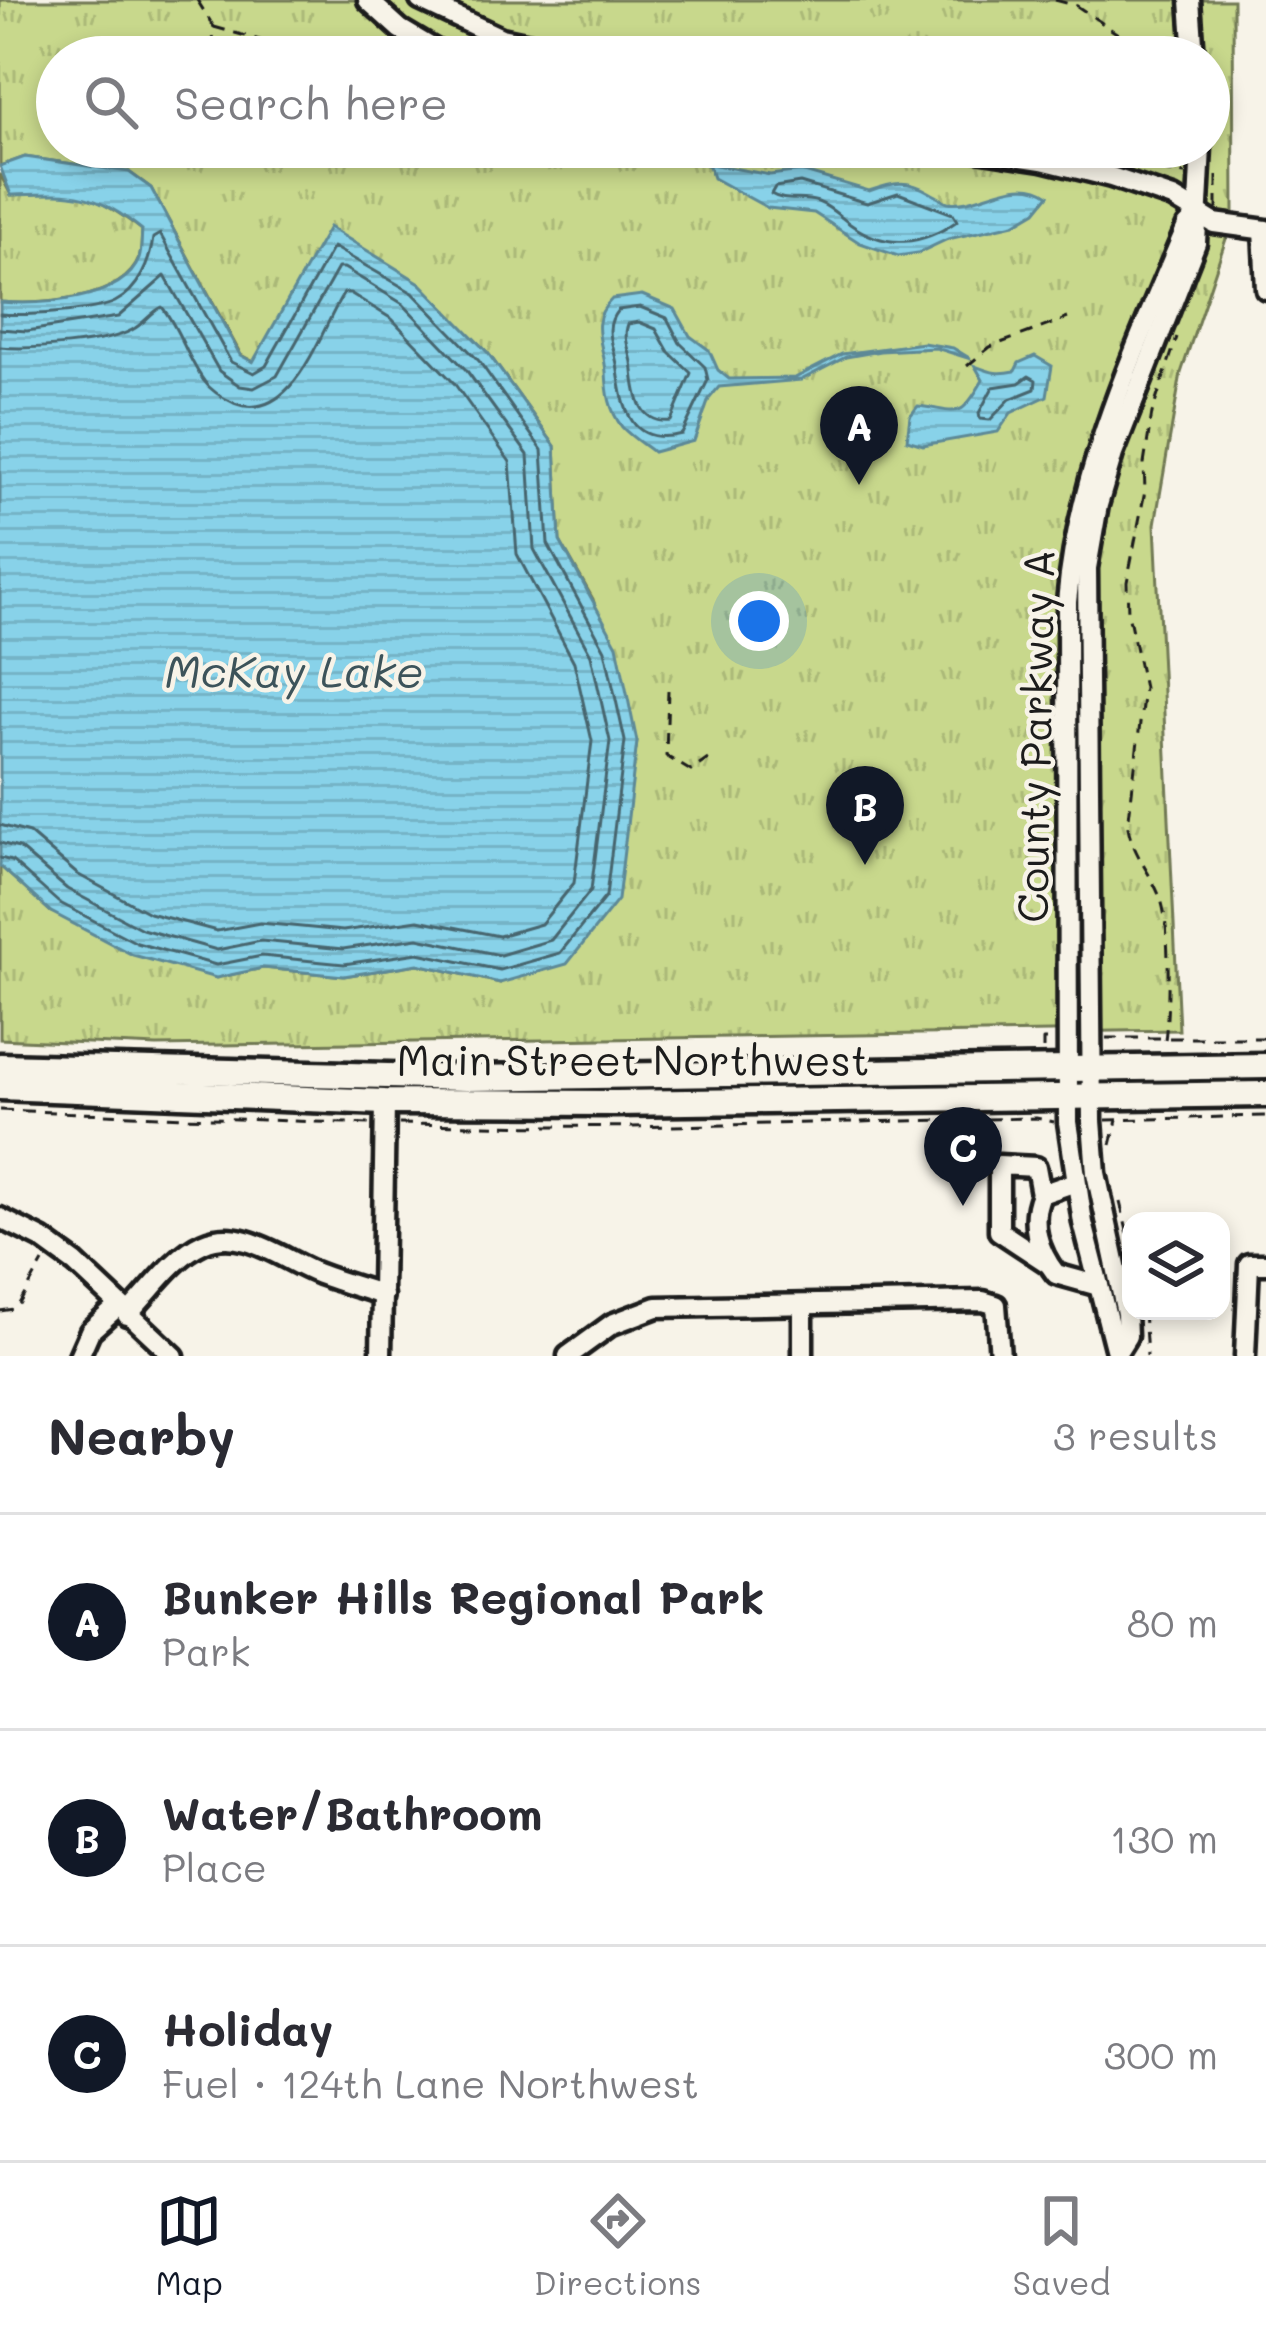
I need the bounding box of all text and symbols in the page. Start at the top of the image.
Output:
search box [36,36,1230,168]
icon: search [78,69,144,135]
text: Search here [174,73,448,131]
pin: A [820,386,898,485]
street label: County Parkway A [1004,549,1065,923]
your location [729,591,789,651]
water label: McKay Lake [164,641,424,700]
pin: B [826,766,904,865]
street label: Main Street Northwest [397,1032,869,1087]
pin: C [924,1107,1002,1206]
map controls [1122,1212,1230,1320]
button: layers [1122,1212,1230,1320]
text: Nearby [48,1401,235,1468]
text: 3 results [1053,1409,1218,1460]
text: Bunker Hills Regional Park [162,1567,764,1625]
text: A [73,1596,101,1647]
text: 80 m [1127,1596,1218,1647]
text: Park [162,1625,250,1676]
text: Water/Bathroom [162,1783,542,1841]
text: B [74,1812,100,1863]
text: 130 m [1110,1812,1218,1863]
text: Place [162,1841,267,1892]
text: Holiday [162,1999,333,2057]
text: C [73,2028,101,2079]
text: 300 m [1103,2028,1218,2079]
text: Fuel · 124th Lane Northwest [162,2057,699,2108]
tab: Map [156,2188,223,2303]
tab: Directions [534,2188,701,2303]
tab: Saved [1013,2188,1110,2303]

